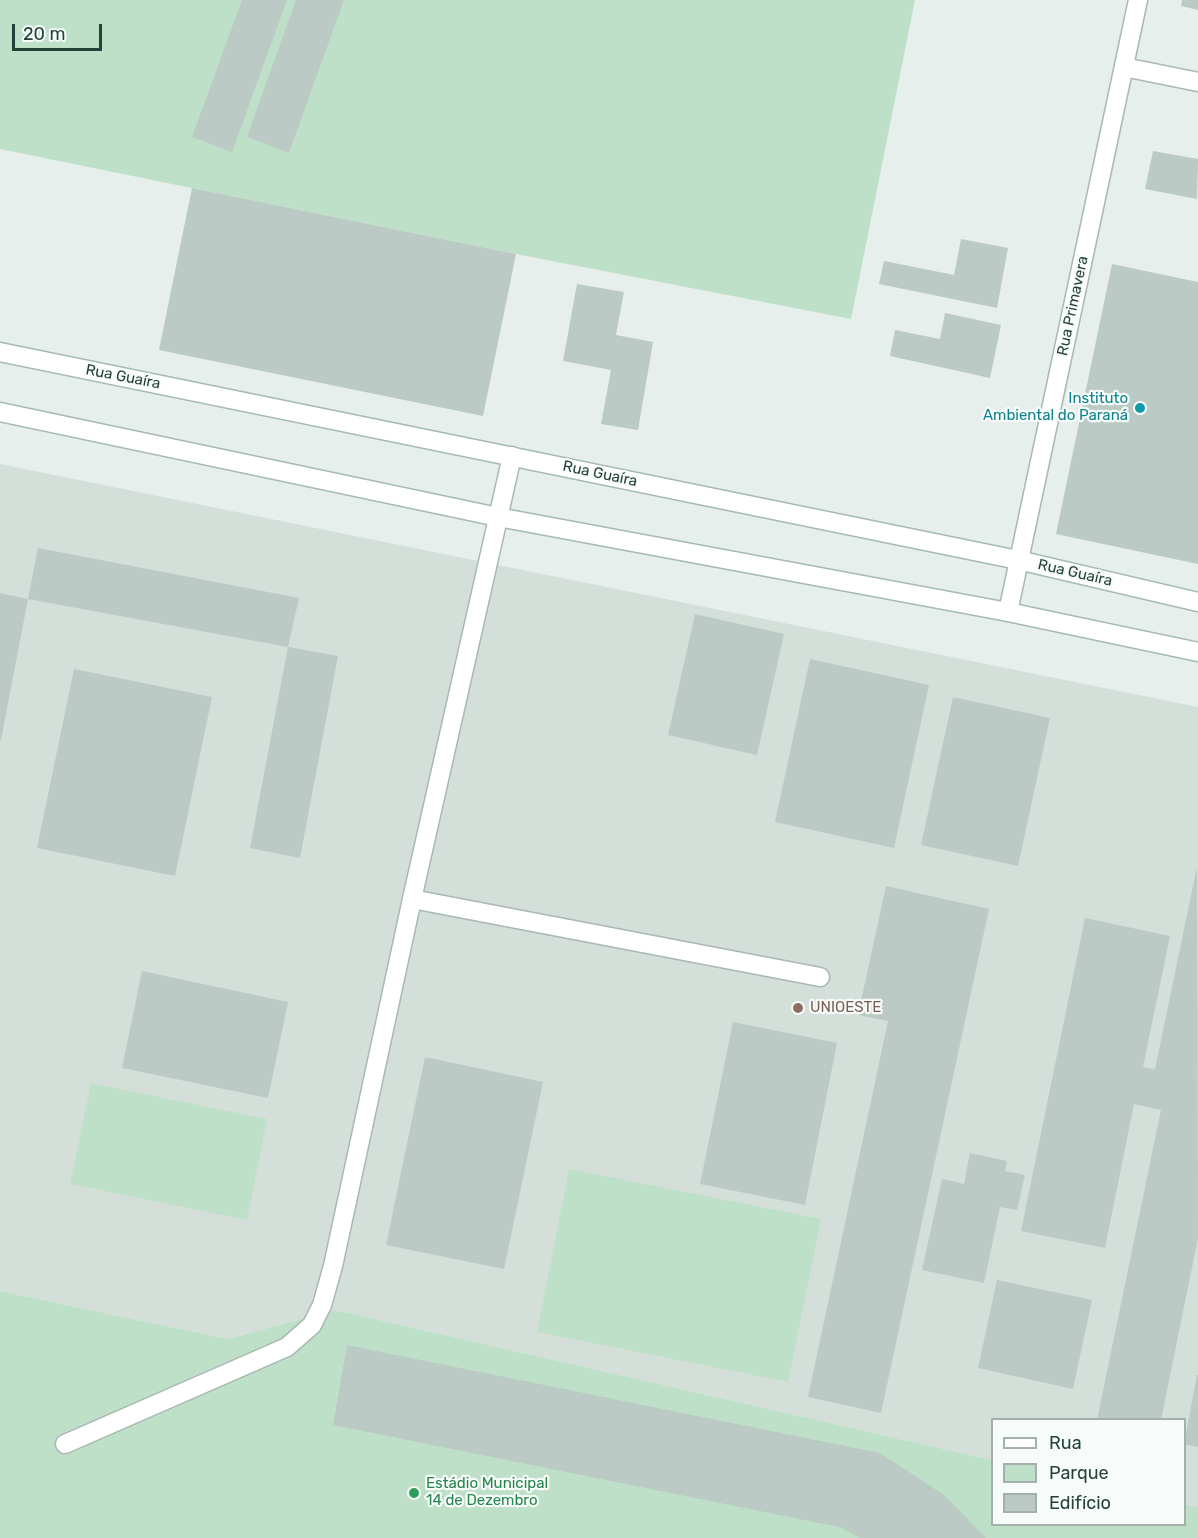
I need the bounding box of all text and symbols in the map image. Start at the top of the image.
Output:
scale bar [15,12,105,50]
text: 20 m [23,23,65,45]
street label: Rua Primavera [1054,254,1092,358]
street label: Rua Guaíra [84,361,162,393]
place label: Instituto Ambiental do Paraná [983,390,1128,425]
marker: Instituto Ambiental do Paraná [1133,401,1147,415]
street label: Rua Guaíra [561,457,639,491]
street label: Rua Guaíra [1036,556,1114,590]
place label: UNIOESTE [810,999,881,1017]
marker: UNIOESTE [791,1001,805,1015]
legend [991,1418,1186,1526]
text: Rua [1049,1432,1082,1454]
text: Parque [1049,1462,1109,1484]
place label: Estádio Municipal 14 de Dezembro [426,1475,548,1510]
marker: Estádio Municipal 14 de Dezembro [407,1486,421,1500]
text: Edifício [1049,1492,1111,1514]

